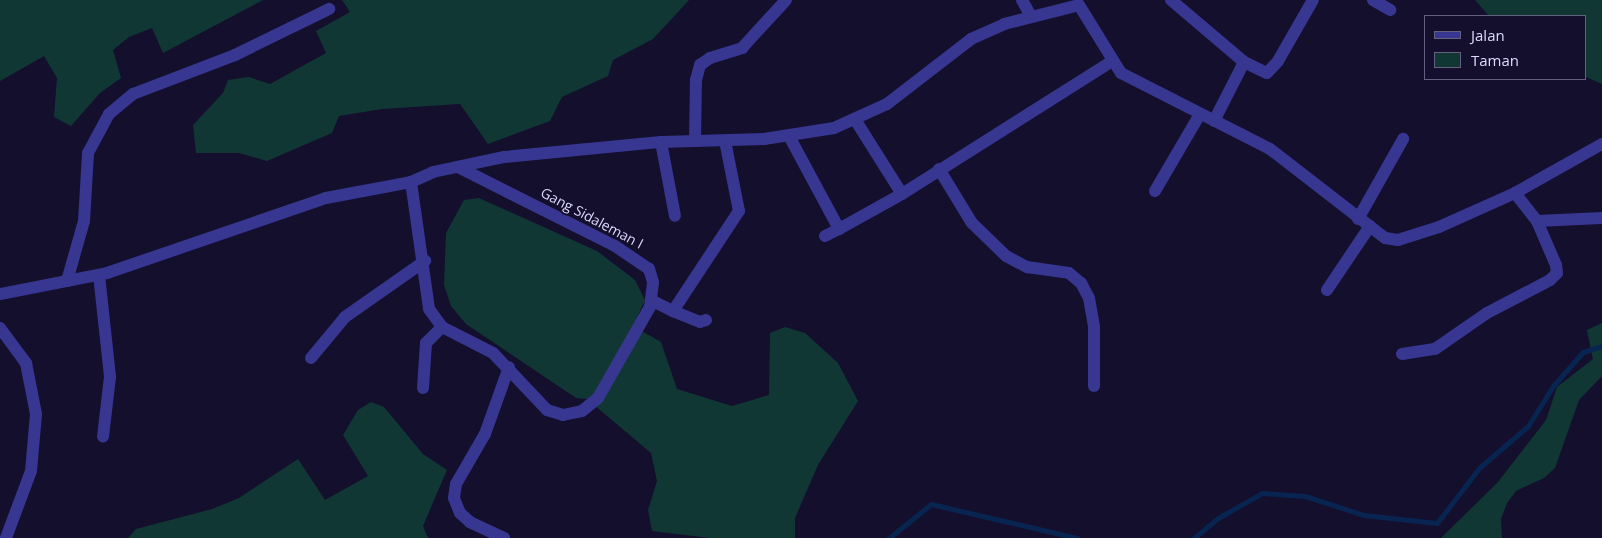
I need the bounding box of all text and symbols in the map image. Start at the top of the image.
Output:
legend [1424,15,1587,80]
text: Jalan [1471,25,1505,45]
text: Taman [1471,50,1519,70]
street label: Gang Sidaleman I [538,184,646,252]

